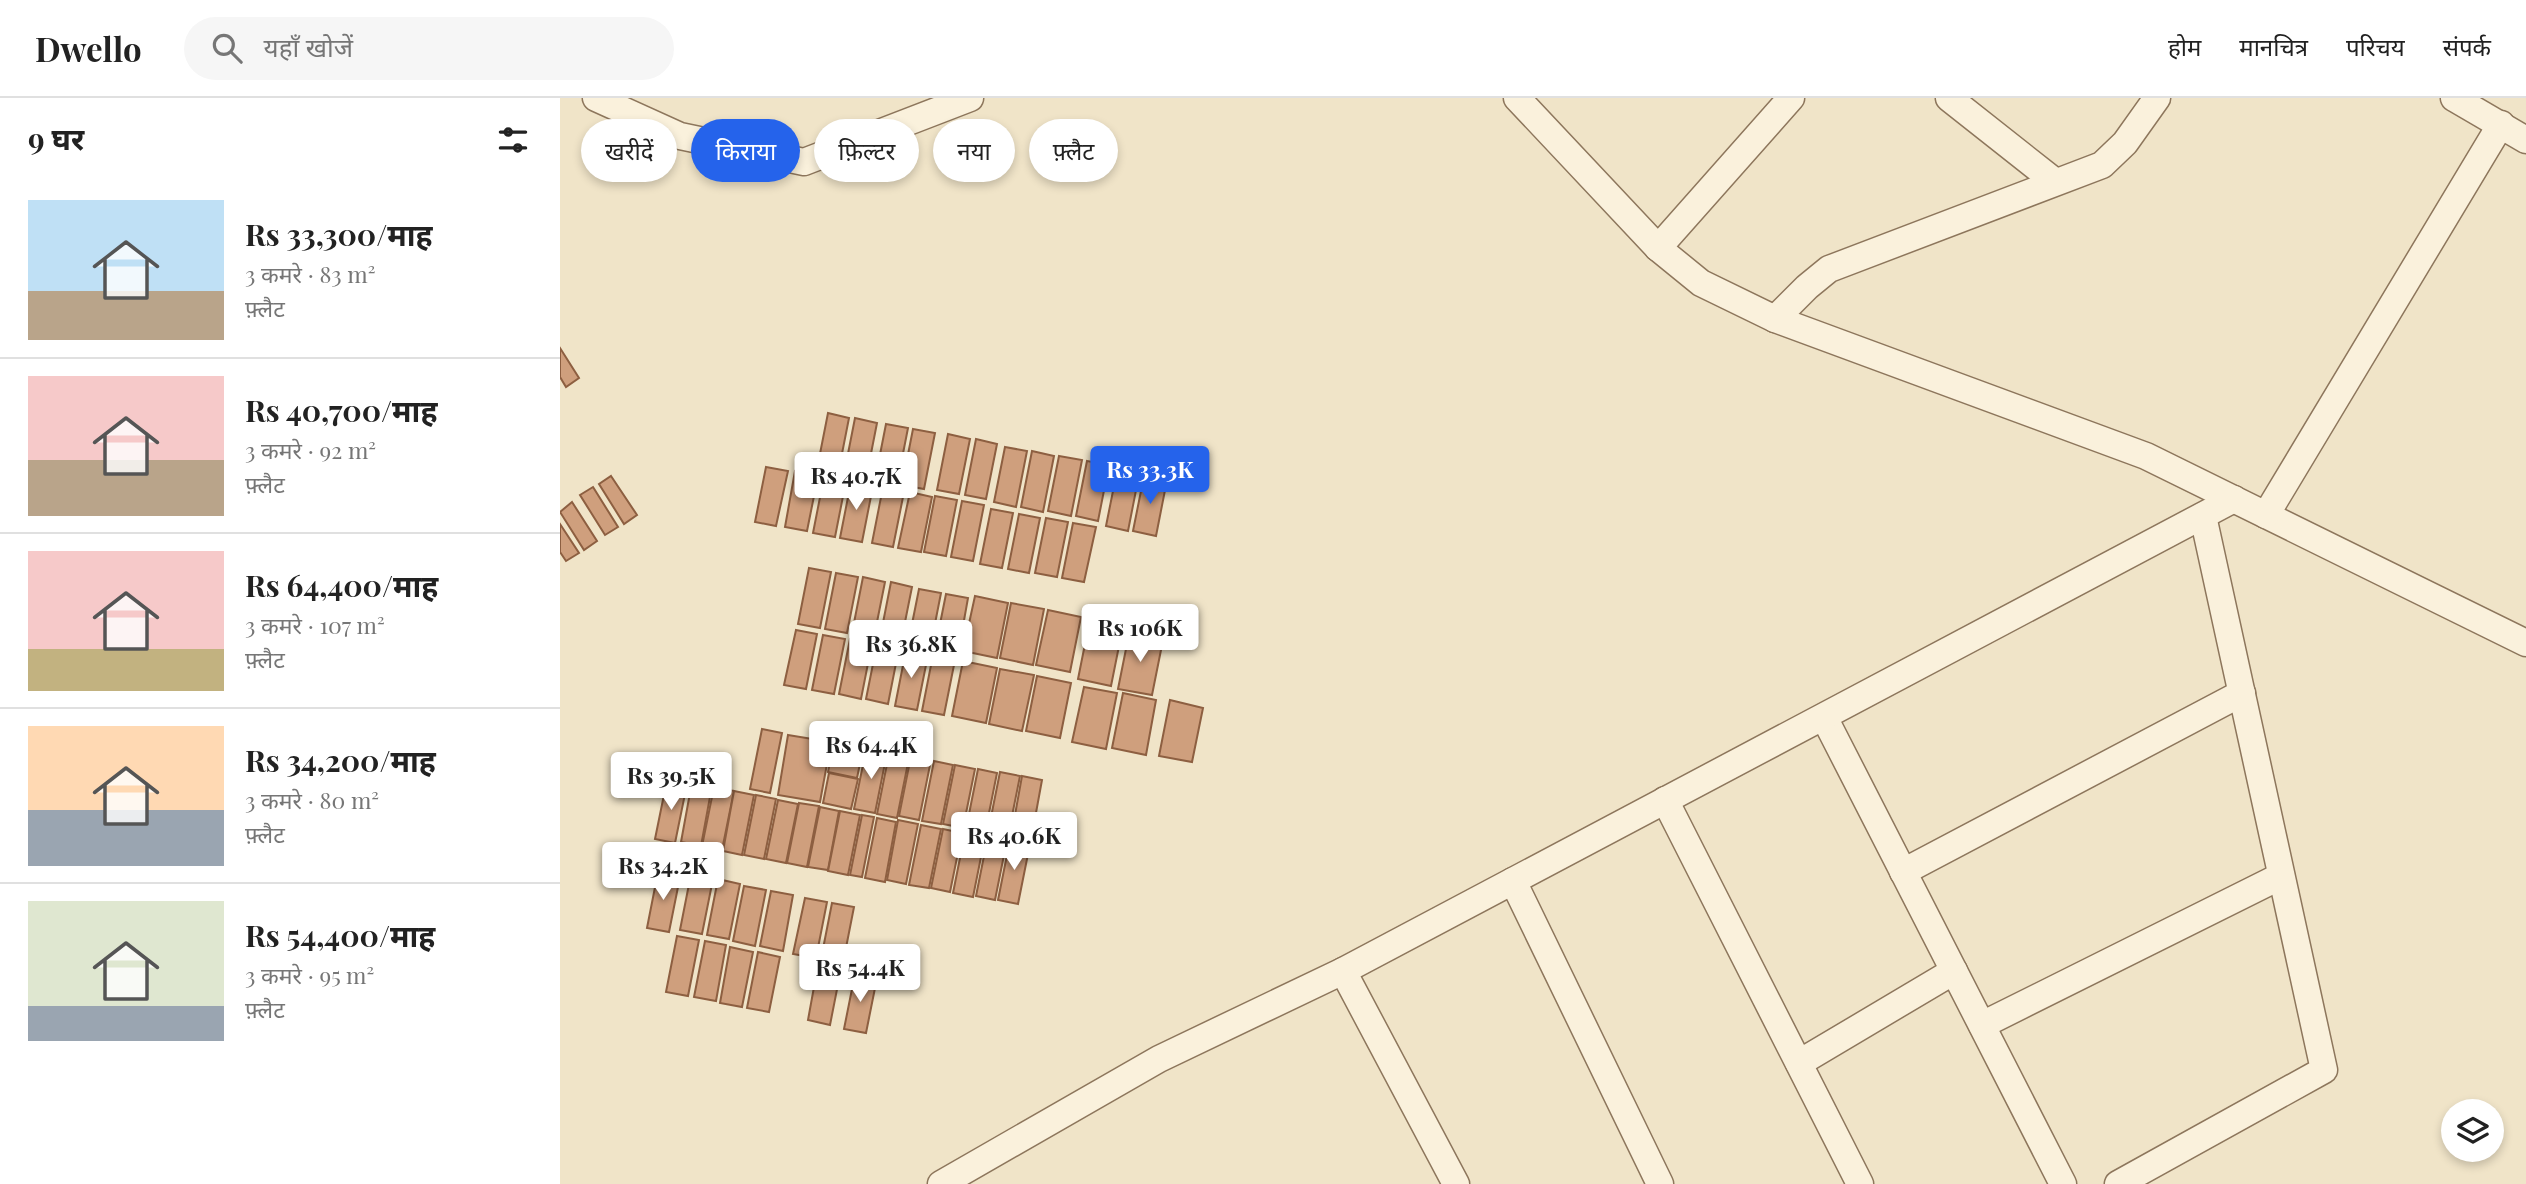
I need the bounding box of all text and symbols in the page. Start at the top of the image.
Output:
search box [184,17,674,80]
text: Dwello [35,26,142,70]
icon: search [208,29,246,67]
text: यहाँ खोजें [264,29,353,64]
text: होम [2168,30,2201,62]
text: मानचित्र [2239,30,2308,62]
text: परिचय [2346,30,2405,62]
text: संपर्क [2443,30,2491,62]
text: 9 घर [28,118,84,158]
chip: खरीदें [581,119,677,182]
chip: किराया [691,119,800,182]
chip: फ़िल्टर [814,119,919,182]
chip: नया [933,119,1015,182]
chip: फ़्लैट [1029,119,1118,182]
icon: filters [494,121,532,159]
text: Rs 33,300/माह [245,214,433,254]
icon: home [84,228,168,312]
text: 3 कमरे · 83 m² [245,258,375,289]
text: फ़्लैट [245,292,285,323]
text: Rs 40,700/माह [245,390,437,430]
icon: home [84,404,168,488]
text: 3 कमरे · 92 m² [245,434,376,465]
pin: Rs 33.3K [1078,446,1222,506]
pin: Rs 40.7K [784,452,928,512]
text: Rs 33.3K [1106,453,1194,484]
text: Rs 40.7K [811,459,902,490]
text: फ़्लैट [245,468,285,499]
text: Rs 64,400/माह [245,565,438,605]
icon: home [84,579,168,663]
pin: Rs 106K [1075,604,1205,664]
text: 3 कमरे · 107 m² [245,609,385,640]
text: Rs 106K [1098,611,1182,642]
pin: Rs 36.8K [839,620,983,680]
text: Rs 36.8K [865,627,957,658]
text: फ़्लैट [245,643,285,674]
pin: Rs 64.4K [799,722,943,781]
text: Rs 64.4K [825,728,917,759]
text: Rs 34,200/माह [245,740,436,780]
pin: Rs 39.5K [599,752,743,812]
icon: home [84,754,168,838]
text: Rs 39.5K [627,759,715,790]
text: 3 कमरे · 80 m² [245,784,379,815]
pin: Rs 40.6K [942,812,1086,872]
text: फ़्लैट [245,818,285,849]
text: Rs 40.6K [967,819,1061,850]
pin: Rs 34.2K [591,842,735,902]
text: Rs 34.2K [618,849,708,880]
text: Rs 54,400/माह [245,915,435,955]
icon: home [84,929,168,1013]
pin: Rs 54.4K [788,944,932,1004]
text: Rs 54.4K [815,951,905,982]
text: 3 कमरे · 95 m² [245,959,374,990]
text: फ़्लैट [245,993,285,1024]
map controls [2441,1099,2504,1162]
button: layers [2441,1099,2504,1162]

